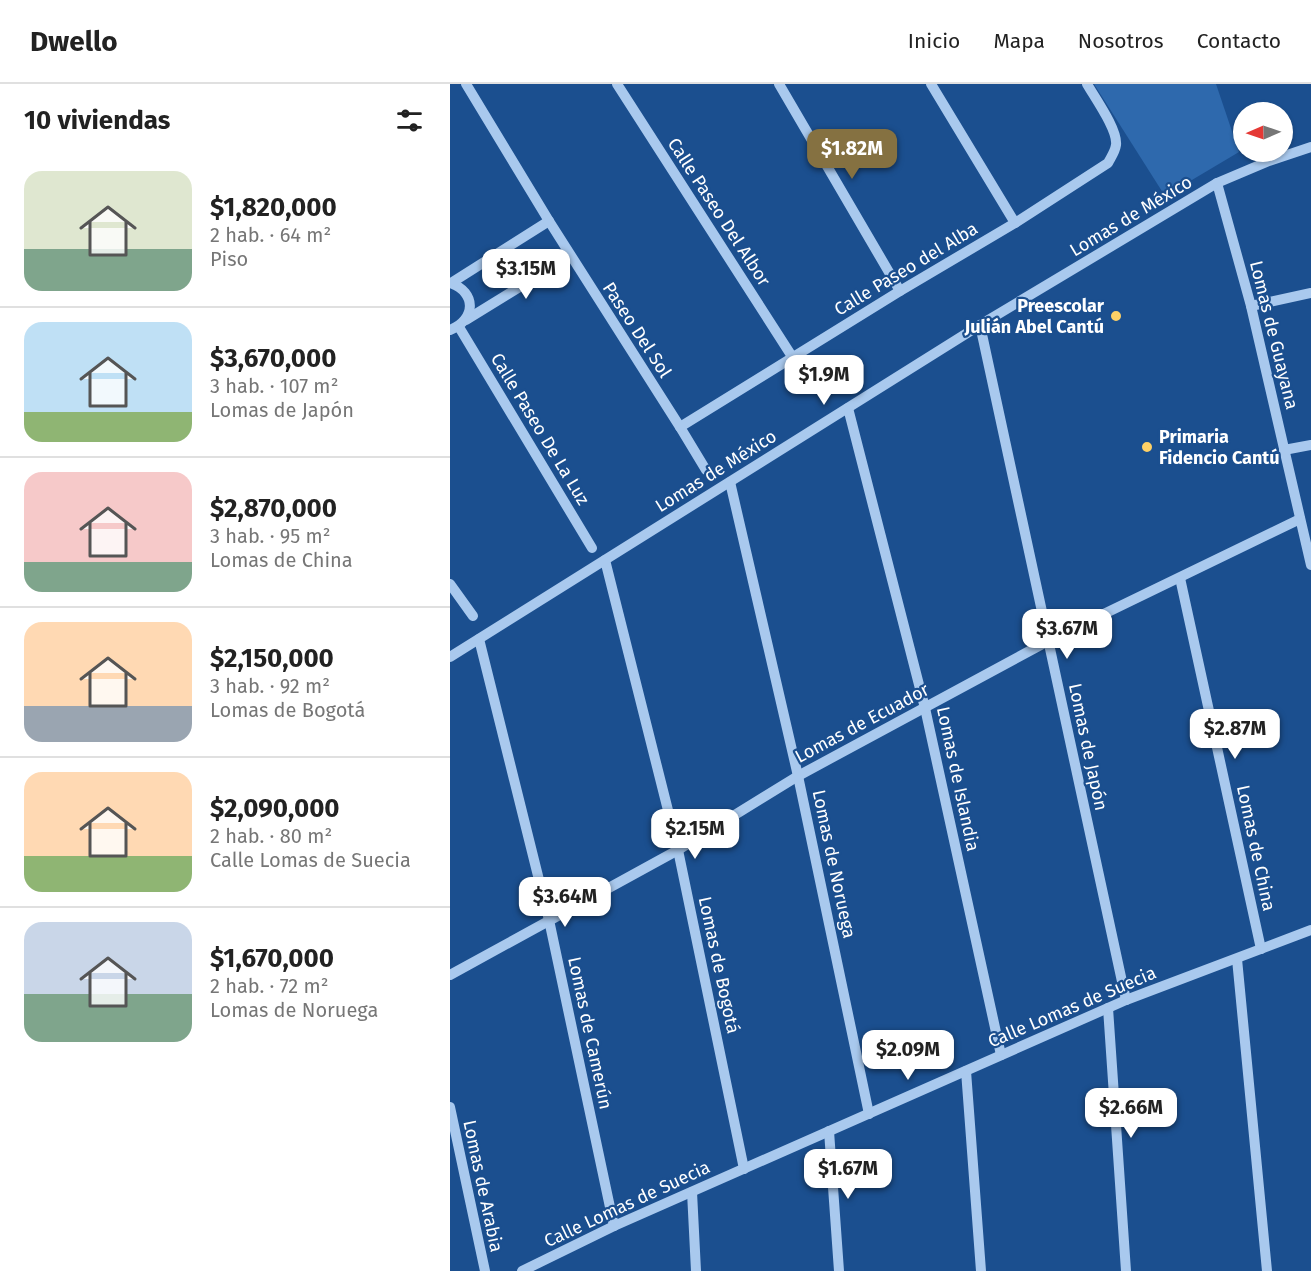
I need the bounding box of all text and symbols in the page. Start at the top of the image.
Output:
text: Dwello [30,25,118,58]
text: Inicio [908,28,960,54]
text: Mapa [993,28,1045,54]
text: Nosotros [1078,28,1164,54]
text: Contacto [1197,28,1281,54]
north arrow [1233,102,1293,162]
map controls [1233,102,1293,162]
icon: filters [393,104,426,137]
text: 10 viviendas [24,105,170,136]
pin: $1.82M [803,129,901,180]
street label: Calle Paseo Del Albor [663,134,775,290]
text: $1.82M [821,136,883,160]
street label: Lomas de México [1066,171,1196,261]
text: $1,820,000 [210,192,337,223]
icon: home [72,195,144,267]
street label: Calle Paseo del Alba [830,217,982,321]
text: 2 hab. · 64 m² [210,223,331,247]
text: Piso [210,247,248,271]
pin: $3.15M [477,249,575,300]
text: $3.15M [496,256,556,280]
street label: Lomas de Guayana [1245,258,1303,412]
street label: Paseo Del Sol [598,278,676,382]
place label: Preescolar Julián Abel Cantú [963,295,1105,338]
marker: Preescolar Julián Abel Cantú [1109,309,1123,323]
text: $3,670,000 [210,343,336,374]
icon: home [72,346,144,418]
street label: Calle Paseo De La Luz [486,349,594,509]
pin: $1.9M [782,355,866,406]
text: $1.9M [799,362,849,386]
text: 3 hab. · 107 m² [210,374,338,398]
text: Lomas de Japón [210,398,354,422]
street label: Lomas de México [651,425,781,517]
place label: Primaria Fidencio Cantú [1159,426,1280,469]
marker: Primaria Fidencio Cantú [1140,440,1154,454]
text: $2,870,000 [210,493,337,524]
icon: home [72,496,144,568]
text: 3 hab. · 95 m² [210,524,331,548]
text: Lomas de China [210,548,353,572]
pin: $3.67M [1018,609,1116,660]
text: $3.67M [1036,616,1098,640]
text: $2,150,000 [210,643,334,674]
icon: home [72,646,144,718]
text: 3 hab. · 92 m² [210,674,330,698]
street label: Lomas de Ecuador [791,678,933,768]
street label: Lomas de Japón [1064,681,1112,813]
text: Lomas de Bogotá [210,698,365,722]
street label: Lomas de Islandia [932,705,984,853]
pin: $2.87M [1186,709,1284,760]
text: $2.87M [1204,716,1266,740]
street label: Lomas de China [1232,783,1280,913]
street label: Lomas de Noruega [807,788,861,940]
text: $2,090,000 [210,793,340,824]
icon: home [72,796,144,868]
pin: $2.15M [646,809,744,860]
text: $2.15M [665,816,725,840]
text: 2 hab. · 80 m² [210,824,332,848]
text: Calle Lomas de Suecia [210,848,411,872]
pin: $3.64M [516,877,614,928]
text: $3.64M [533,884,597,908]
street label: Lomas de Bogotá [694,894,744,1036]
text: $1,670,000 [210,943,334,974]
icon: home [72,946,144,1018]
street label: Lomas de Camerún [563,955,617,1111]
street label: Calle Lomas de Suecia [985,962,1159,1052]
text: 2 hab. · 72 m² [210,974,329,998]
text: Lomas de Noruega [210,998,378,1022]
pin: $2.09M [859,1030,957,1081]
text: $2.09M [876,1037,940,1061]
pin: $2.66M [1082,1088,1180,1139]
text: $2.66M [1099,1095,1163,1119]
street label: Lomas de Arabia [458,1118,508,1254]
pin: $1.67M [799,1149,897,1200]
street label: Calle Lomas de Suecia [540,1156,714,1252]
text: $1.67M [818,1156,878,1180]

